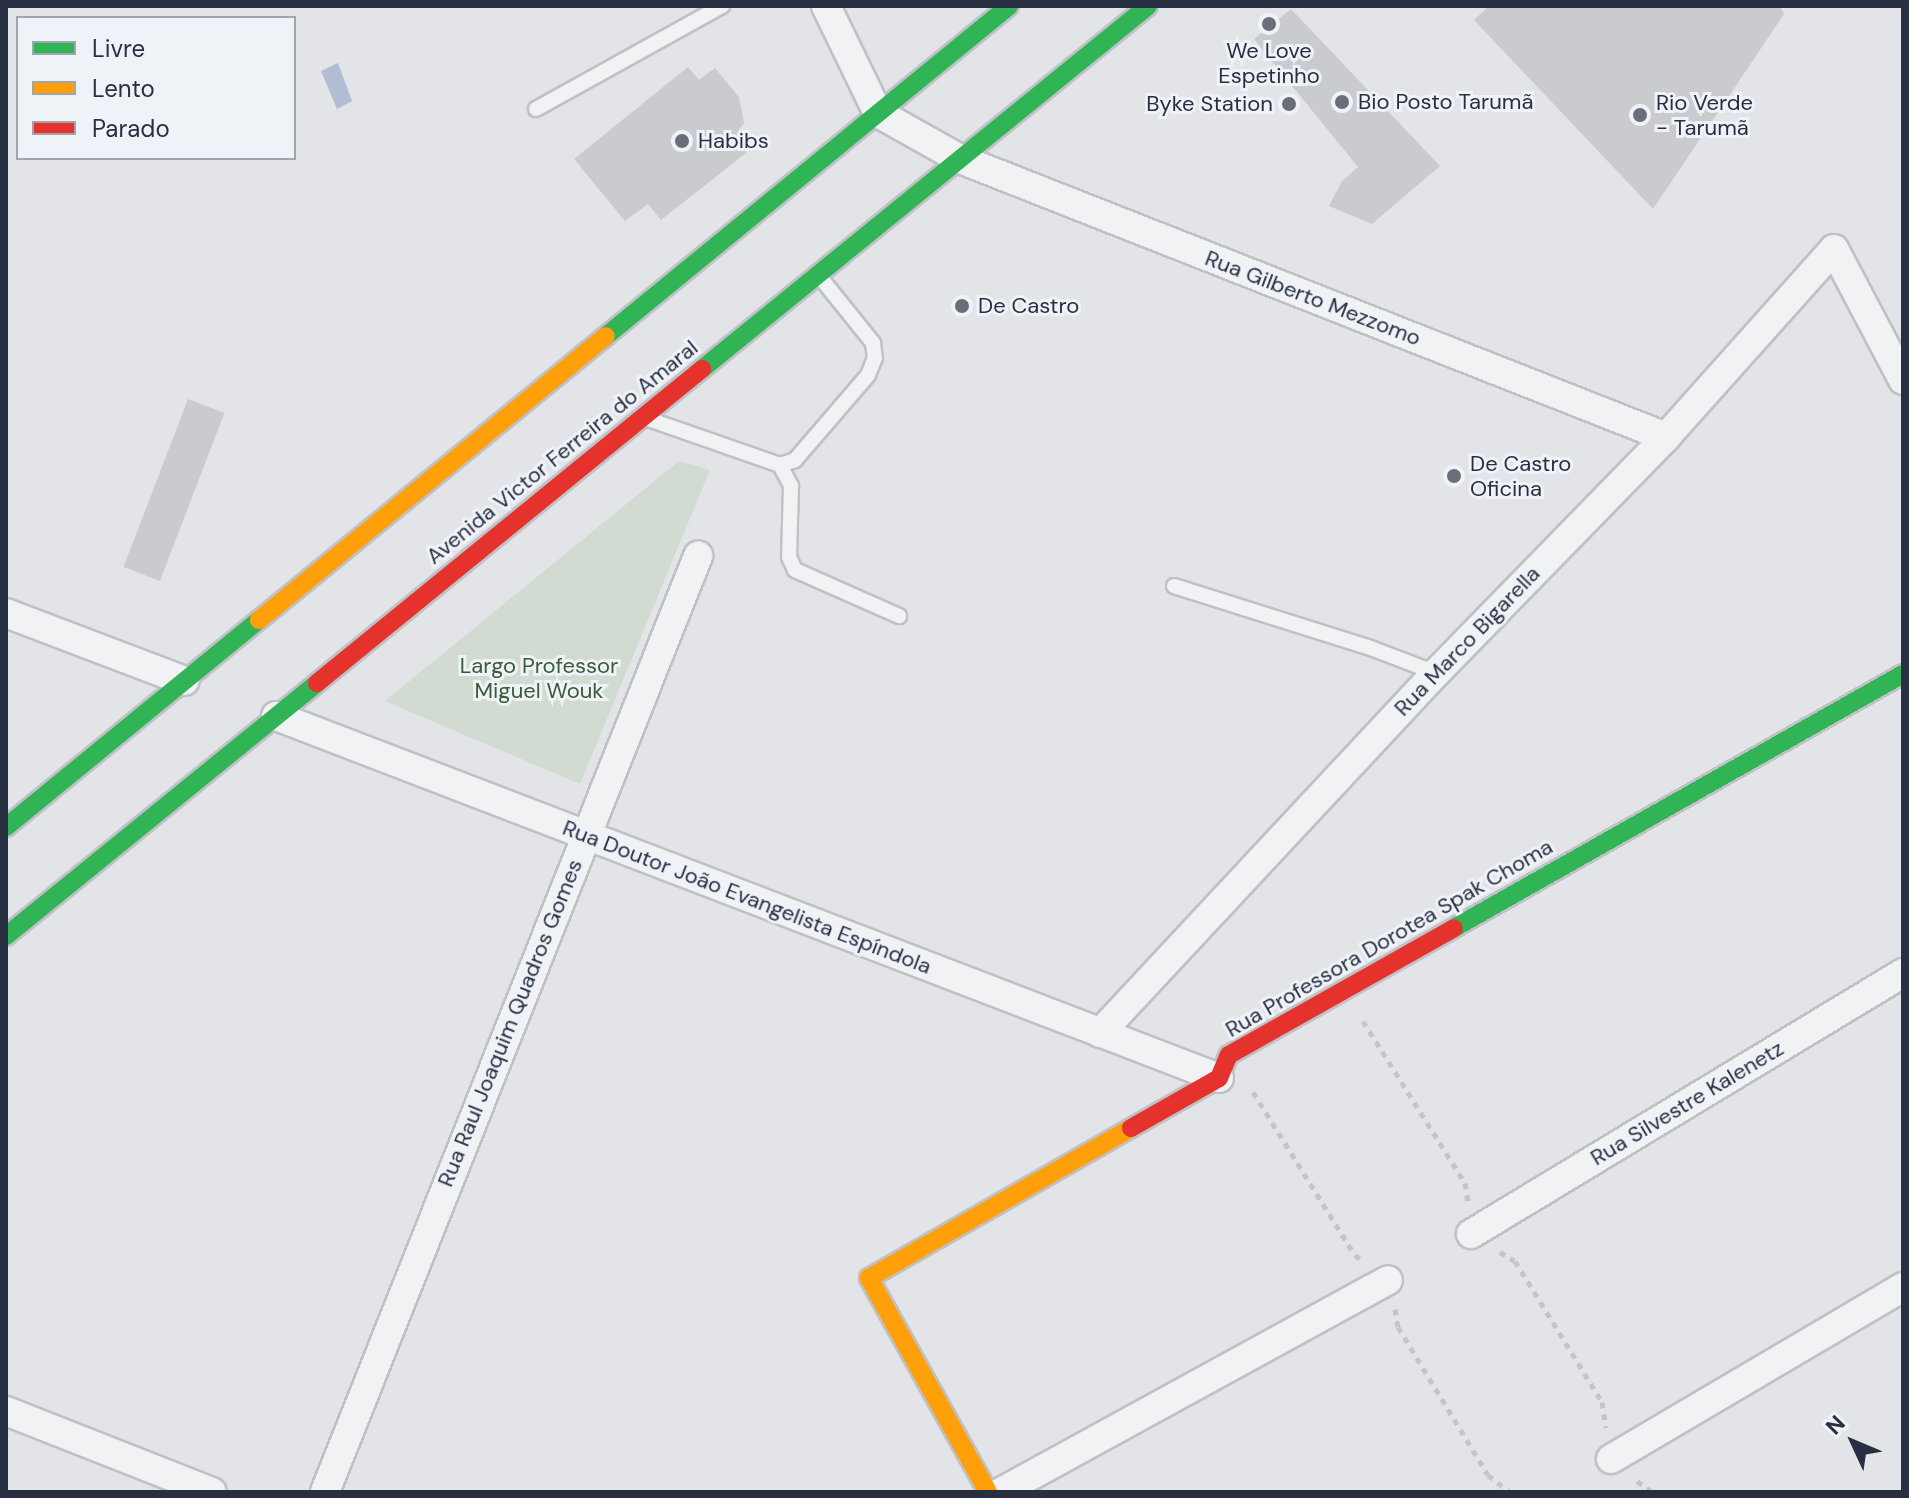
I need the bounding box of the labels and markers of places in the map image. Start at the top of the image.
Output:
marker: We Love Espetinho [1260,15,1278,33]
place label: We Love Espetinho [1218,37,1320,88]
place label: Bio Posto Tarumã [1358,89,1533,115]
place label: Rio Verde - Tarumã [1656,89,1753,140]
place label: Byke Station [1146,91,1273,117]
marker: Bio Posto Tarumã [1333,93,1351,111]
marker: Byke Station [1280,95,1298,113]
marker: Rio Verde - Tarumã [1631,106,1649,124]
place label: Habibs [698,128,769,154]
marker: Habibs [673,132,691,150]
place label: De Castro [978,293,1079,319]
marker: De Castro [953,297,971,315]
place label: De Castro Oficina [1470,450,1571,502]
marker: De Castro Oficina [1445,467,1463,485]

